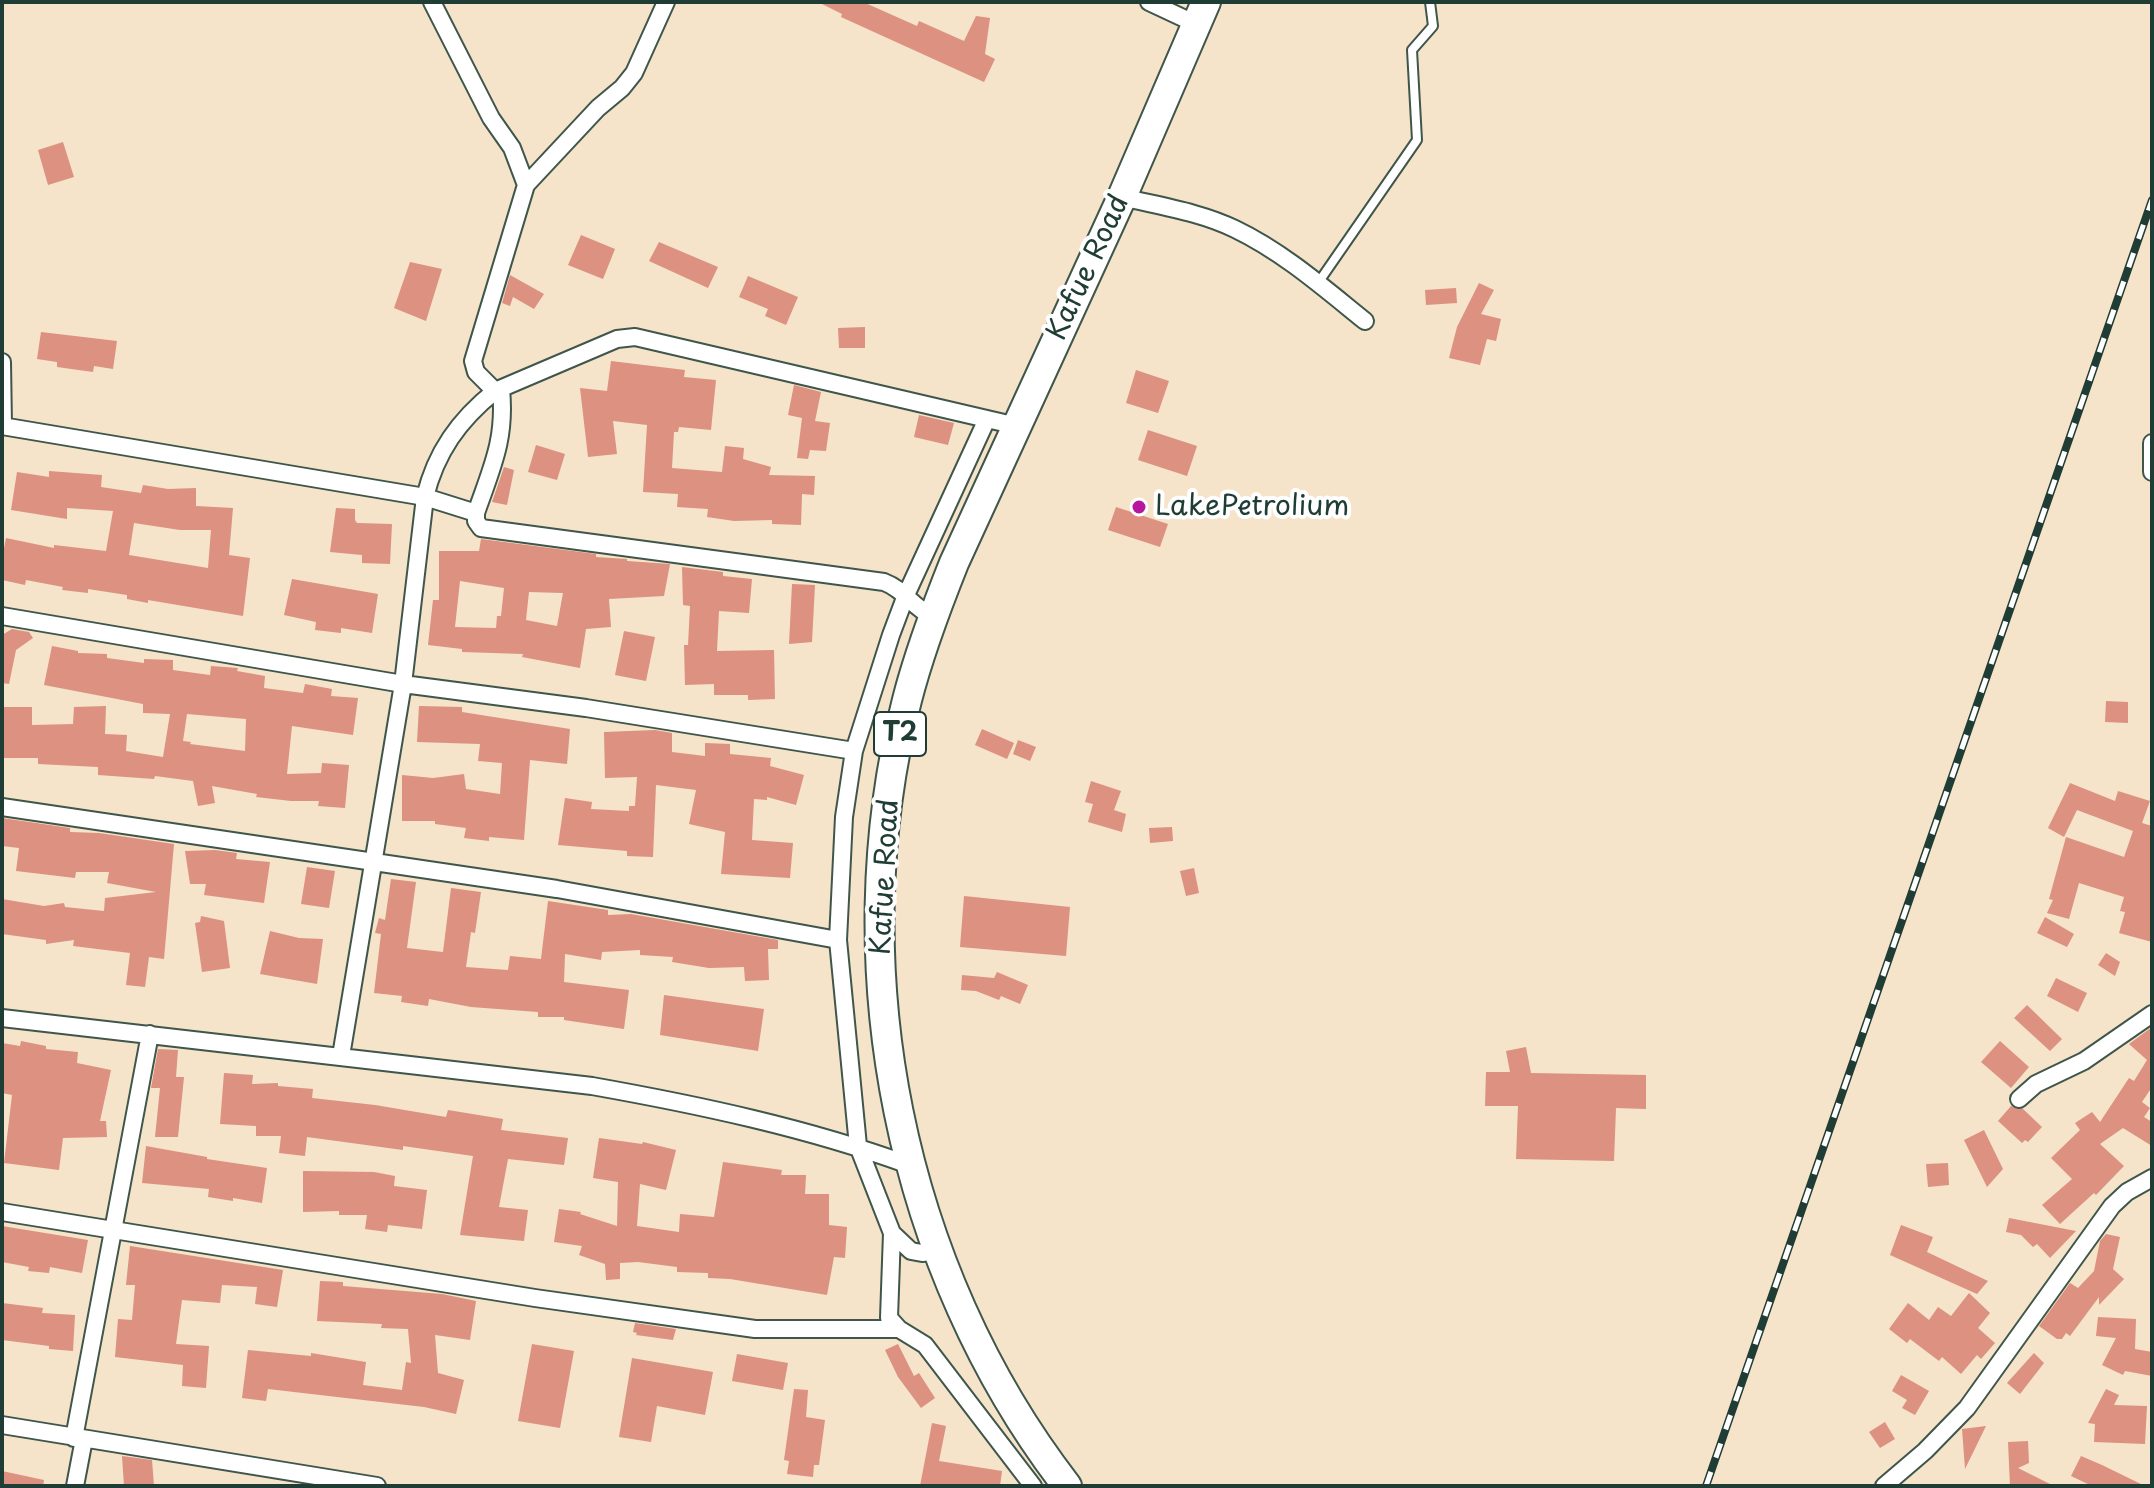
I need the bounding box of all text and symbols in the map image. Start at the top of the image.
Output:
street label: Kafue Road [1041,190,1137,346]
place label: LakePetrolium [1155,490,1349,524]
marker: LakePetrolium [1130,498,1148,516]
road number: T2 [874,712,926,756]
street label: Kafue Road [865,798,907,956]

